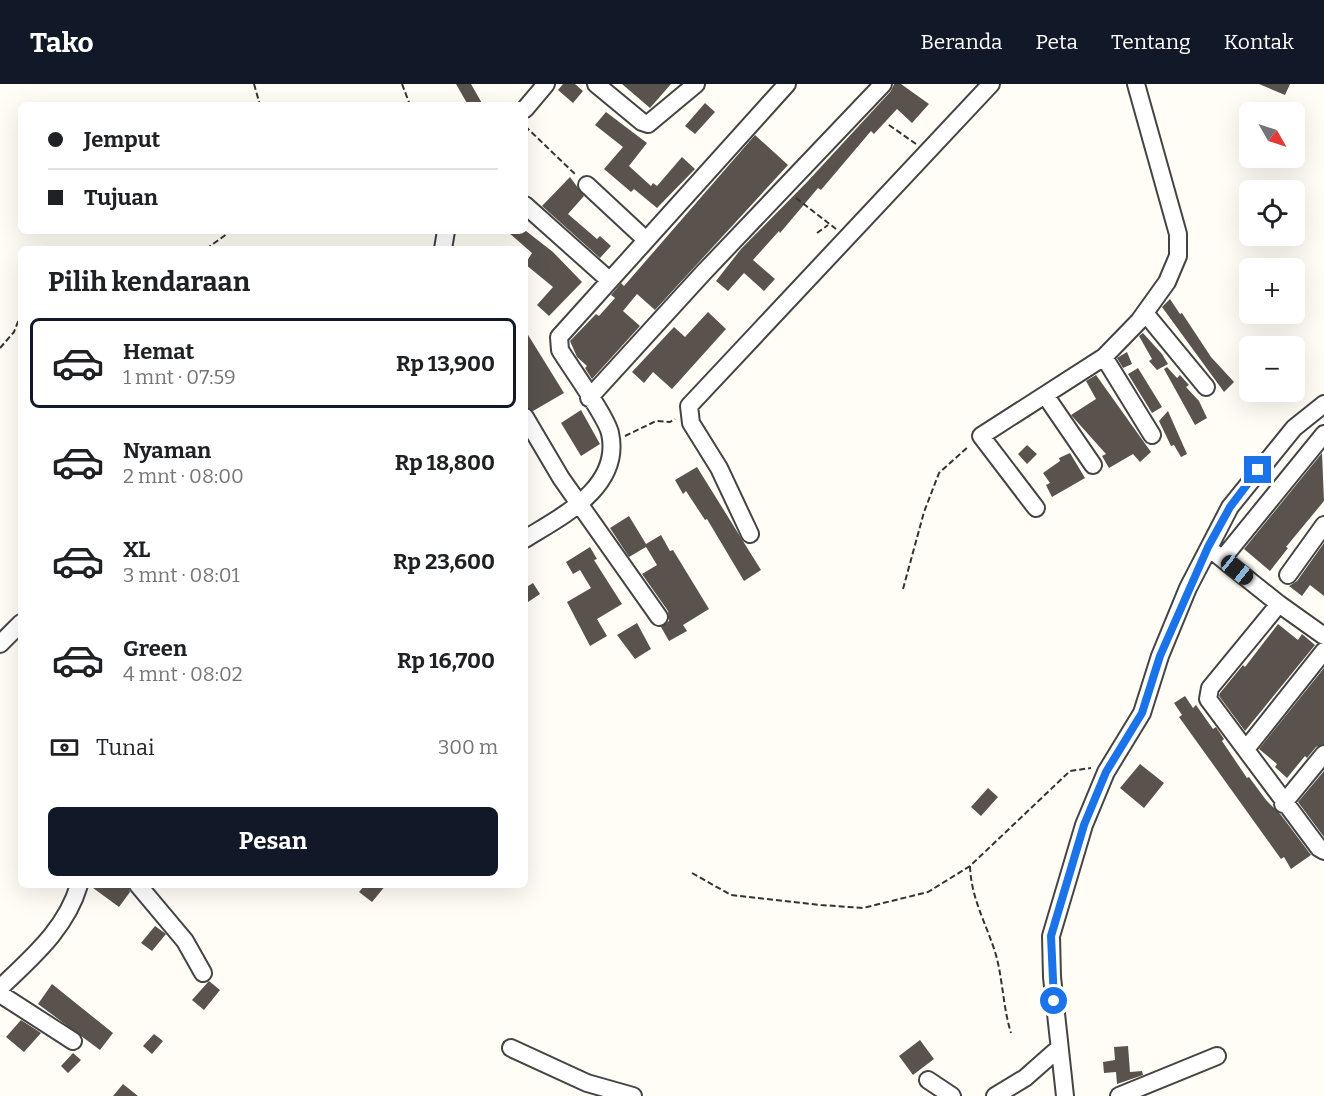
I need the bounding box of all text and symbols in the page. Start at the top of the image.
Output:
text: Tako [30,26,94,59]
text: Beranda [921,29,1002,55]
text: Peta [1035,29,1078,55]
text: Tentang [1111,29,1191,55]
text: Kontak [1224,29,1294,55]
north arrow [1239,102,1305,168]
map controls [1239,102,1305,402]
text: Jemput [84,126,160,153]
button: locate [1239,180,1305,246]
text: Tujuan [84,184,158,211]
button: + [1239,258,1305,324]
text: Pilih kendaraan [48,266,250,298]
icon: car [51,336,105,390]
button: − [1239,336,1305,402]
text: Hemat [123,338,194,365]
text: Rp 13,900 [396,350,495,377]
text: 1 mnt · 07:59 [123,365,236,389]
icon: car [51,435,105,489]
text: Nyaman [123,437,211,464]
text: Rp 18,800 [395,449,495,476]
route end [1244,456,1271,483]
text: 2 mnt · 08:00 [123,464,244,488]
icon: car [51,534,105,588]
text: XL [123,536,150,563]
text: Rp 23,600 [393,548,495,575]
car [1217,552,1257,588]
text: 3 mnt · 08:01 [123,563,240,587]
icon: car [51,633,105,687]
text: Green [123,635,187,662]
text: Rp 16,700 [397,647,495,674]
text: 4 mnt · 08:02 [123,662,243,686]
icon: cash [48,731,81,764]
text: Tunai [96,734,155,761]
text: 300 m [438,735,498,759]
button: Pesan [48,807,498,876]
route start [1040,987,1067,1014]

